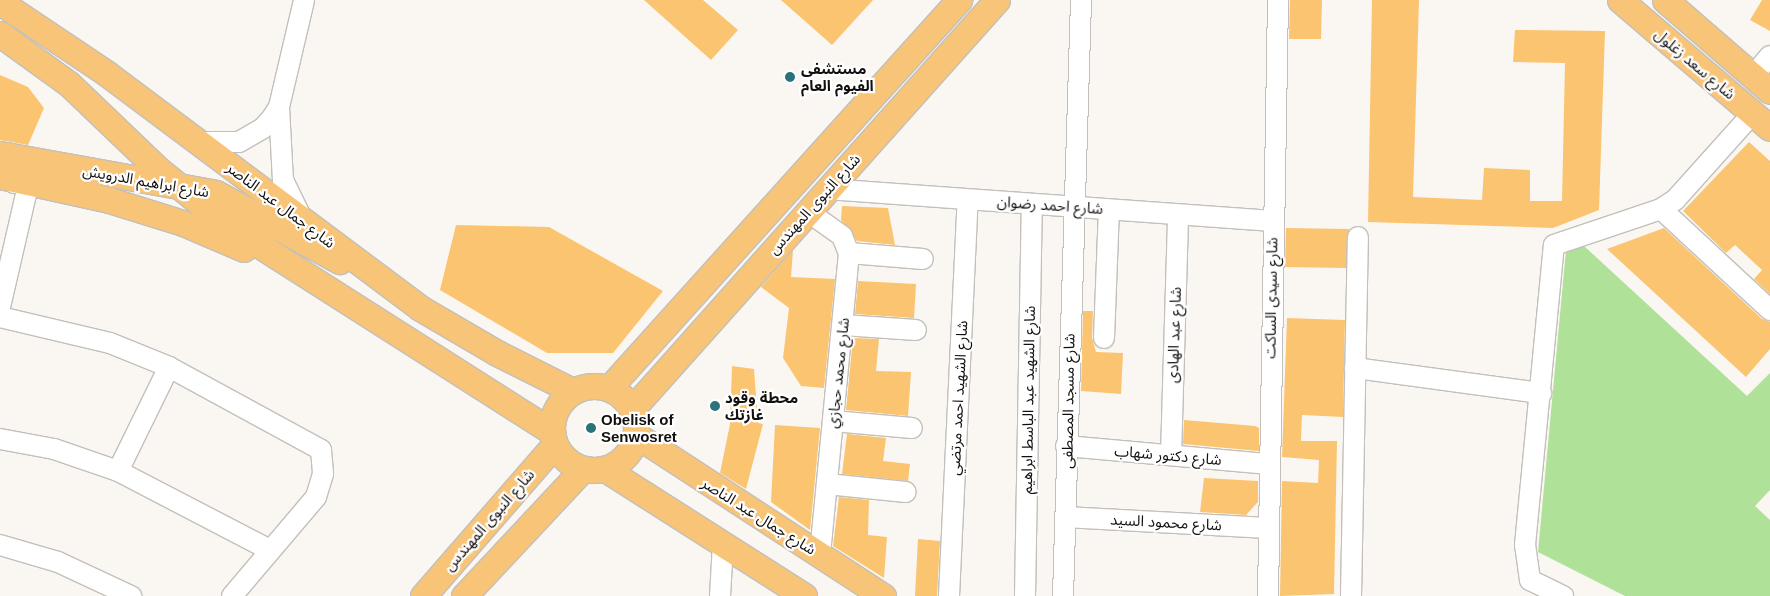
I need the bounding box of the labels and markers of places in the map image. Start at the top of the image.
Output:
place label: مستشفى الفيوم العام [801,59,874,94]
marker: مستشفى الفيوم العام [783,70,797,84]
place label: محطة وقود غازتك [725,388,798,423]
marker: محطة وقود غازتك [709,400,721,412]
place label: Obelisk of Senwosret [601,410,677,445]
marker: Obelisk of Senwosret [585,422,597,434]

